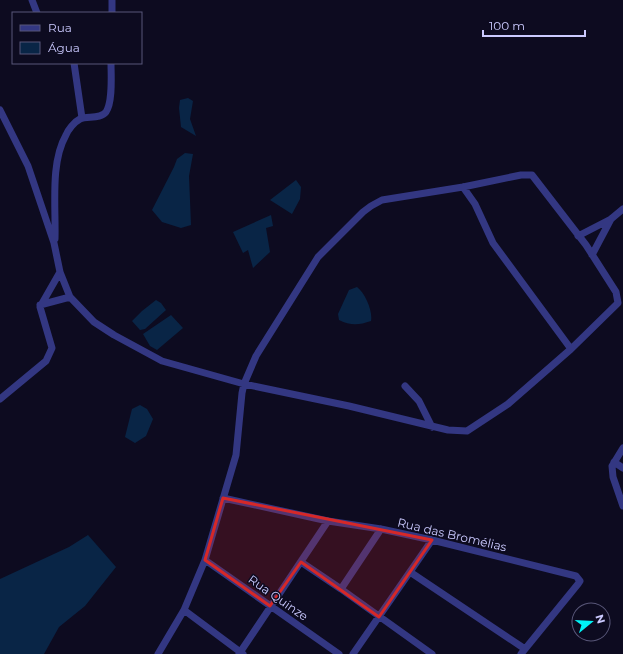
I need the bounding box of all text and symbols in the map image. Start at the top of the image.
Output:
legend [12,12,142,64]
scale bar [483,12,585,38]
text: 100 m [489,18,525,33]
text: Rua [48,20,72,35]
text: Água [48,40,80,55]
street label: Rua das Bromélias [396,515,508,554]
street label: Rua Quinze [245,571,311,624]
north arrow [571,602,611,642]
text: N [592,613,609,625]

